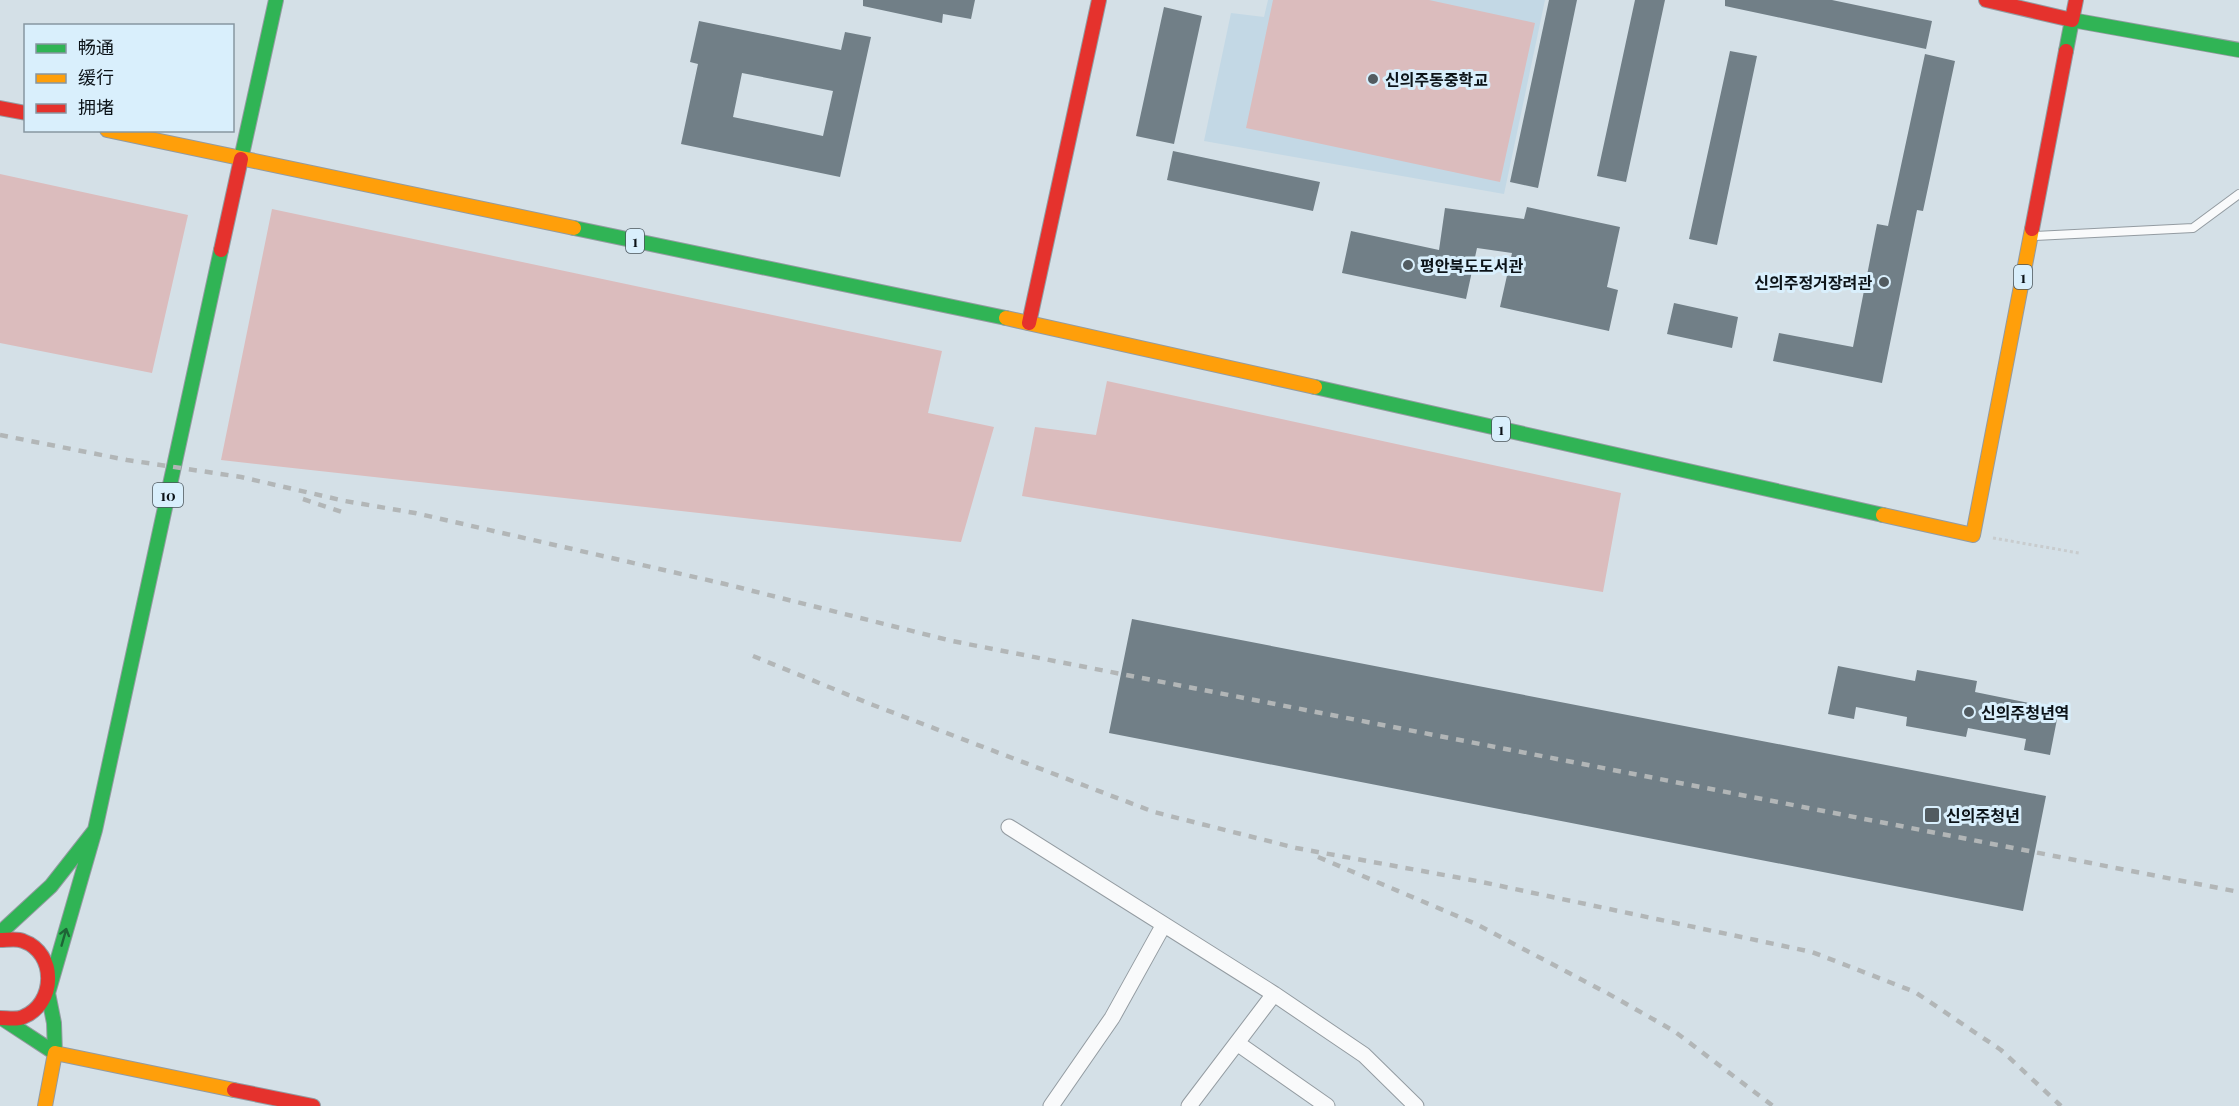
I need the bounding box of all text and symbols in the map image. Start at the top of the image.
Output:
legend [24,24,234,132]
text: 畅通 [78,35,114,59]
text: 缓行 [78,65,114,89]
place label: 신의주동중학교 [1385,69,1488,90]
marker: 신의주동중학교 [1366,72,1380,86]
text: 拥堵 [78,95,114,119]
road number: 1 [626,229,644,253]
place label: 평안북도도서관 [1420,255,1523,276]
marker: 평안북도도서관 [1401,258,1415,272]
road number: 1 [2014,265,2032,289]
place label: 신의주정거장려관 [1754,272,1872,293]
marker: 신의주정거장려관 [1877,275,1891,289]
road number: 1 [1492,417,1510,441]
road number: 10 [153,483,183,507]
place label: 신의주청년역 [1981,702,2069,723]
marker: 신의주청년역 [1962,705,1976,719]
place label: 신의주청년 [1946,805,2020,826]
marker: 신의주청년 [1923,806,1941,824]
one-way arrow [59,928,70,947]

